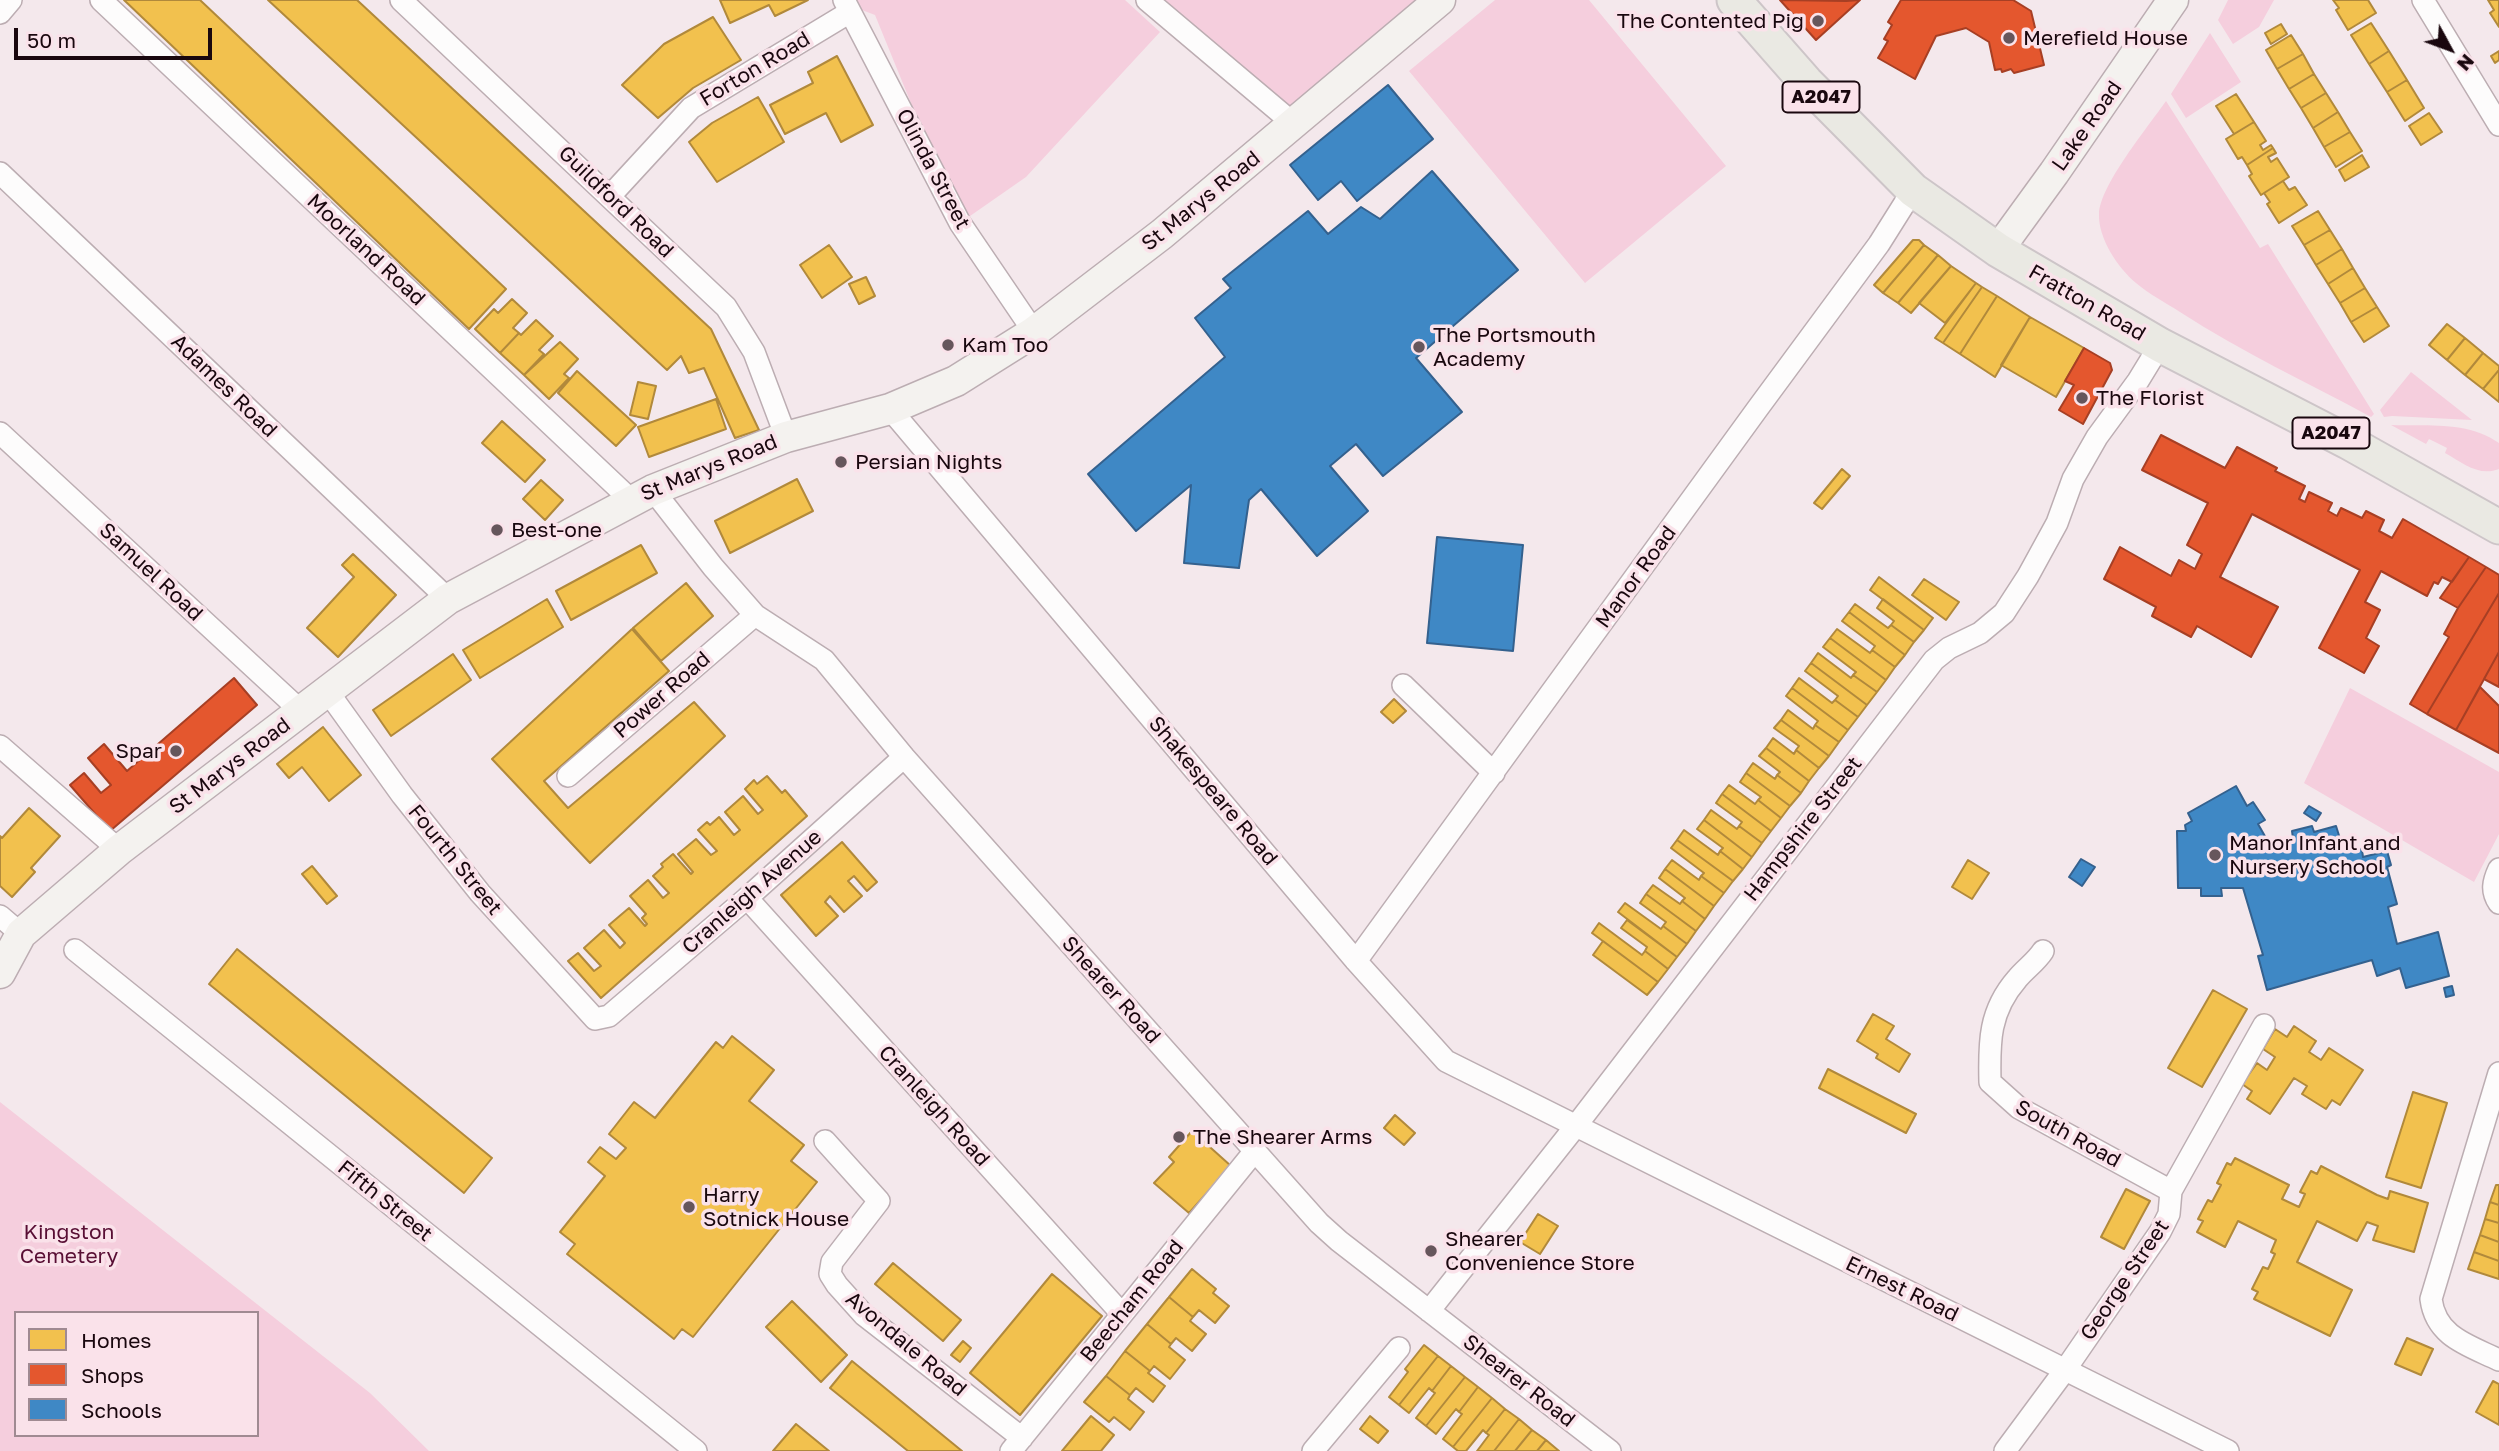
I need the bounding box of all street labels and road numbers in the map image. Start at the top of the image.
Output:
street label: Forton Road [695,26,815,112]
street label: Lake Road [2047,76,2127,176]
road number: A2047 [1783,82,1860,113]
street label: Olinda Street [891,104,975,234]
street label: Guildford Road [553,141,679,263]
street label: St Marys Road [1137,146,1265,256]
street label: Moorland Road [302,189,430,311]
street label: Fratton Road [2024,259,2150,347]
street label: Adames Road [166,329,282,443]
road number: A2047 [2292,418,2370,448]
street label: St Marys Road [637,429,781,507]
street label: Samuel Road [94,518,208,626]
street label: Manor Road [1590,521,1682,633]
street label: Power Road [609,646,715,744]
street label: Shakespeare Road [1143,711,1283,871]
street label: St Marys Road [165,712,295,820]
street label: Hampshire Street [1739,752,1867,906]
street label: Fourth Street [403,800,507,920]
street label: Cranleigh Avenue [677,825,827,959]
street label: Shearer Road [1056,931,1166,1049]
street label: Cranleigh Road [873,1040,995,1172]
street label: South Road [2011,1095,2125,1173]
street label: Fifth Street [332,1155,438,1247]
street label: George Street [2075,1215,2175,1345]
street label: Beecham Road [1075,1235,1189,1367]
street label: Ernest Road [1842,1251,1962,1327]
street label: Avondale Road [841,1286,971,1402]
street label: Shearer Road [1458,1329,1580,1433]

